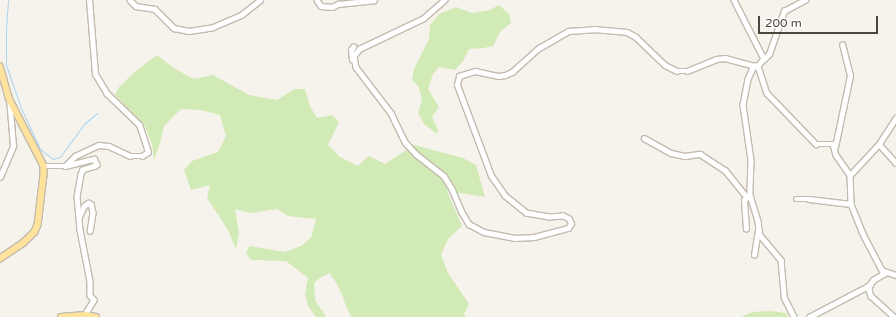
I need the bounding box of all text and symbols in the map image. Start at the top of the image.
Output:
scale bar [760,8,880,34]
text: 200 m [765,16,802,30]

